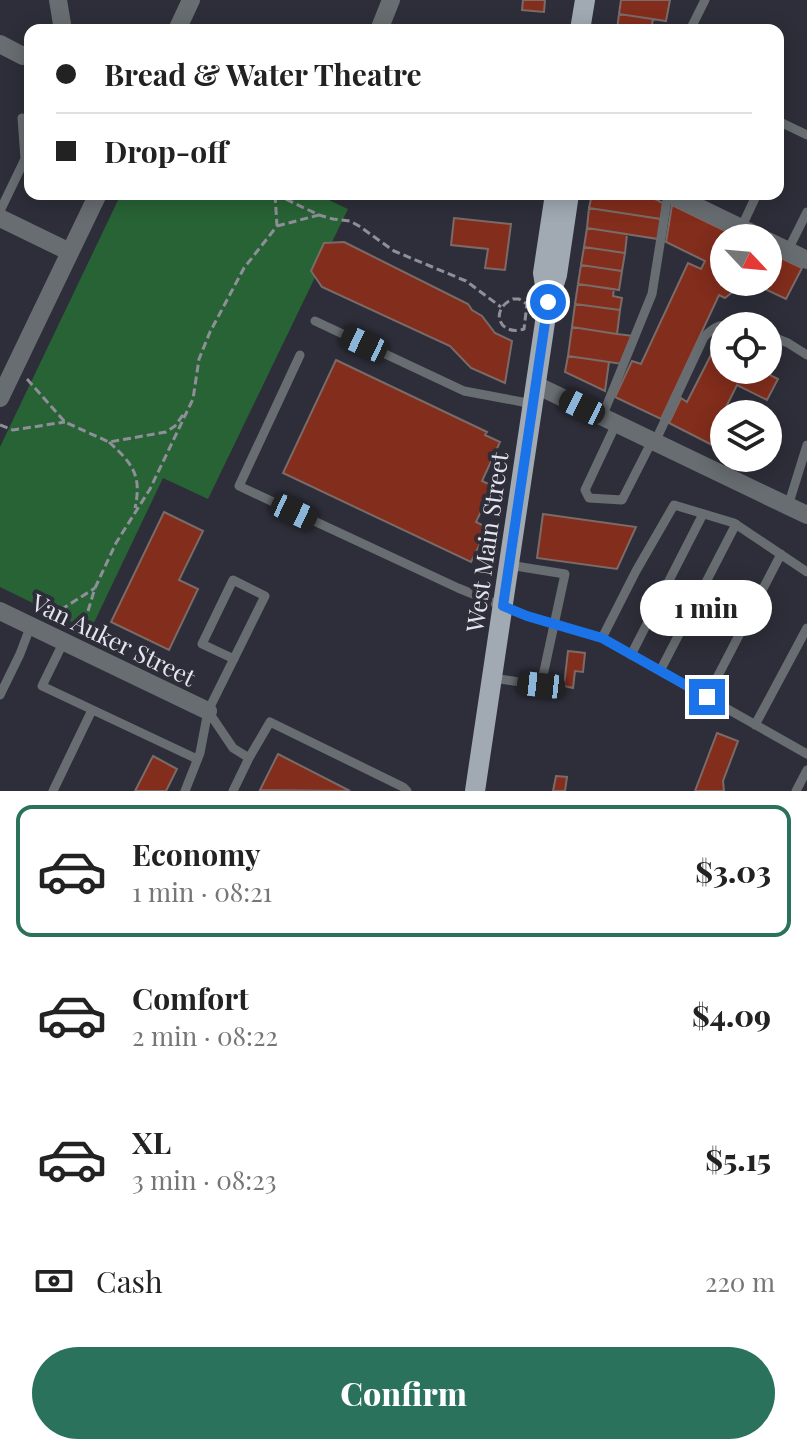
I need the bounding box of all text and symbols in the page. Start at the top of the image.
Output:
text: Bread & Water Theatre [104,54,422,94]
text: Drop-off [104,131,228,171]
north arrow [710,224,782,296]
map controls [710,224,782,472]
route start [530,284,566,320]
button: locate [710,312,782,384]
car [337,323,391,365]
car [555,386,609,428]
button: layers [710,400,782,472]
street label: West Main Street [457,449,515,635]
car [267,491,321,533]
callout: 1 min [641,581,773,637]
street label: Van Auker Street [26,585,202,693]
text: 1 min [674,590,738,625]
car [516,671,566,699]
route end [689,679,725,715]
text: Economy [132,834,261,874]
icon: car [36,835,108,907]
text: $3.03 [695,851,771,891]
text: 1 min · 08:21 [132,874,272,909]
text: Comfort [132,978,249,1018]
icon: car [36,979,108,1051]
text: $4.09 [692,995,771,1035]
text: 2 min · 08:22 [132,1018,278,1053]
text: XL [132,1122,171,1162]
icon: car [36,1123,108,1195]
text: $5.15 [705,1139,771,1179]
text: 3 min · 08:23 [132,1162,276,1197]
icon: cash [32,1259,76,1303]
text: Cash [96,1261,163,1301]
text: 220 m [705,1264,775,1299]
button: Confirm [32,1347,775,1439]

